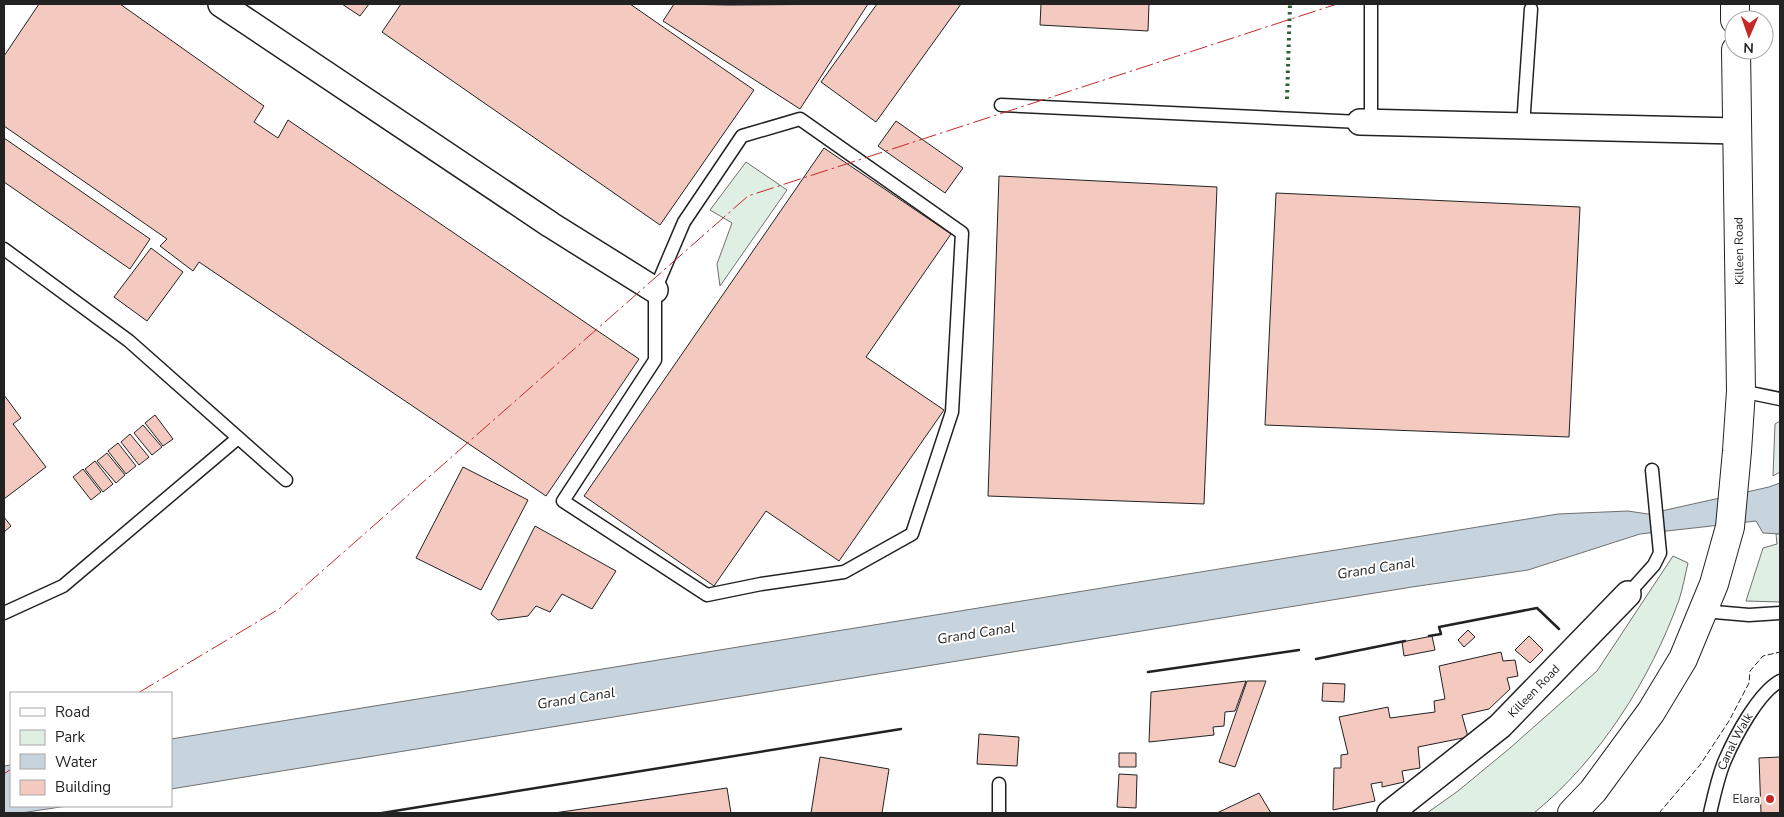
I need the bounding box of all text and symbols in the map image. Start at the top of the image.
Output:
north arrow [1724,10,1774,60]
text: N [1743,38,1754,57]
street label: Killeen Road [1730,217,1748,285]
water label: Grand Canal [1336,553,1416,584]
water label: Grand Canal [936,618,1016,649]
street label: Killeen Road [1505,661,1563,721]
water label: Grand Canal [536,683,616,714]
legend [10,692,172,807]
text: Road [55,702,90,722]
street label: Canal Walk [1714,709,1757,772]
text: Park [55,727,85,747]
text: Water [55,752,98,772]
text: Building [55,777,111,797]
place label: Elara [1732,791,1760,807]
marker: Elara [1764,793,1776,805]

